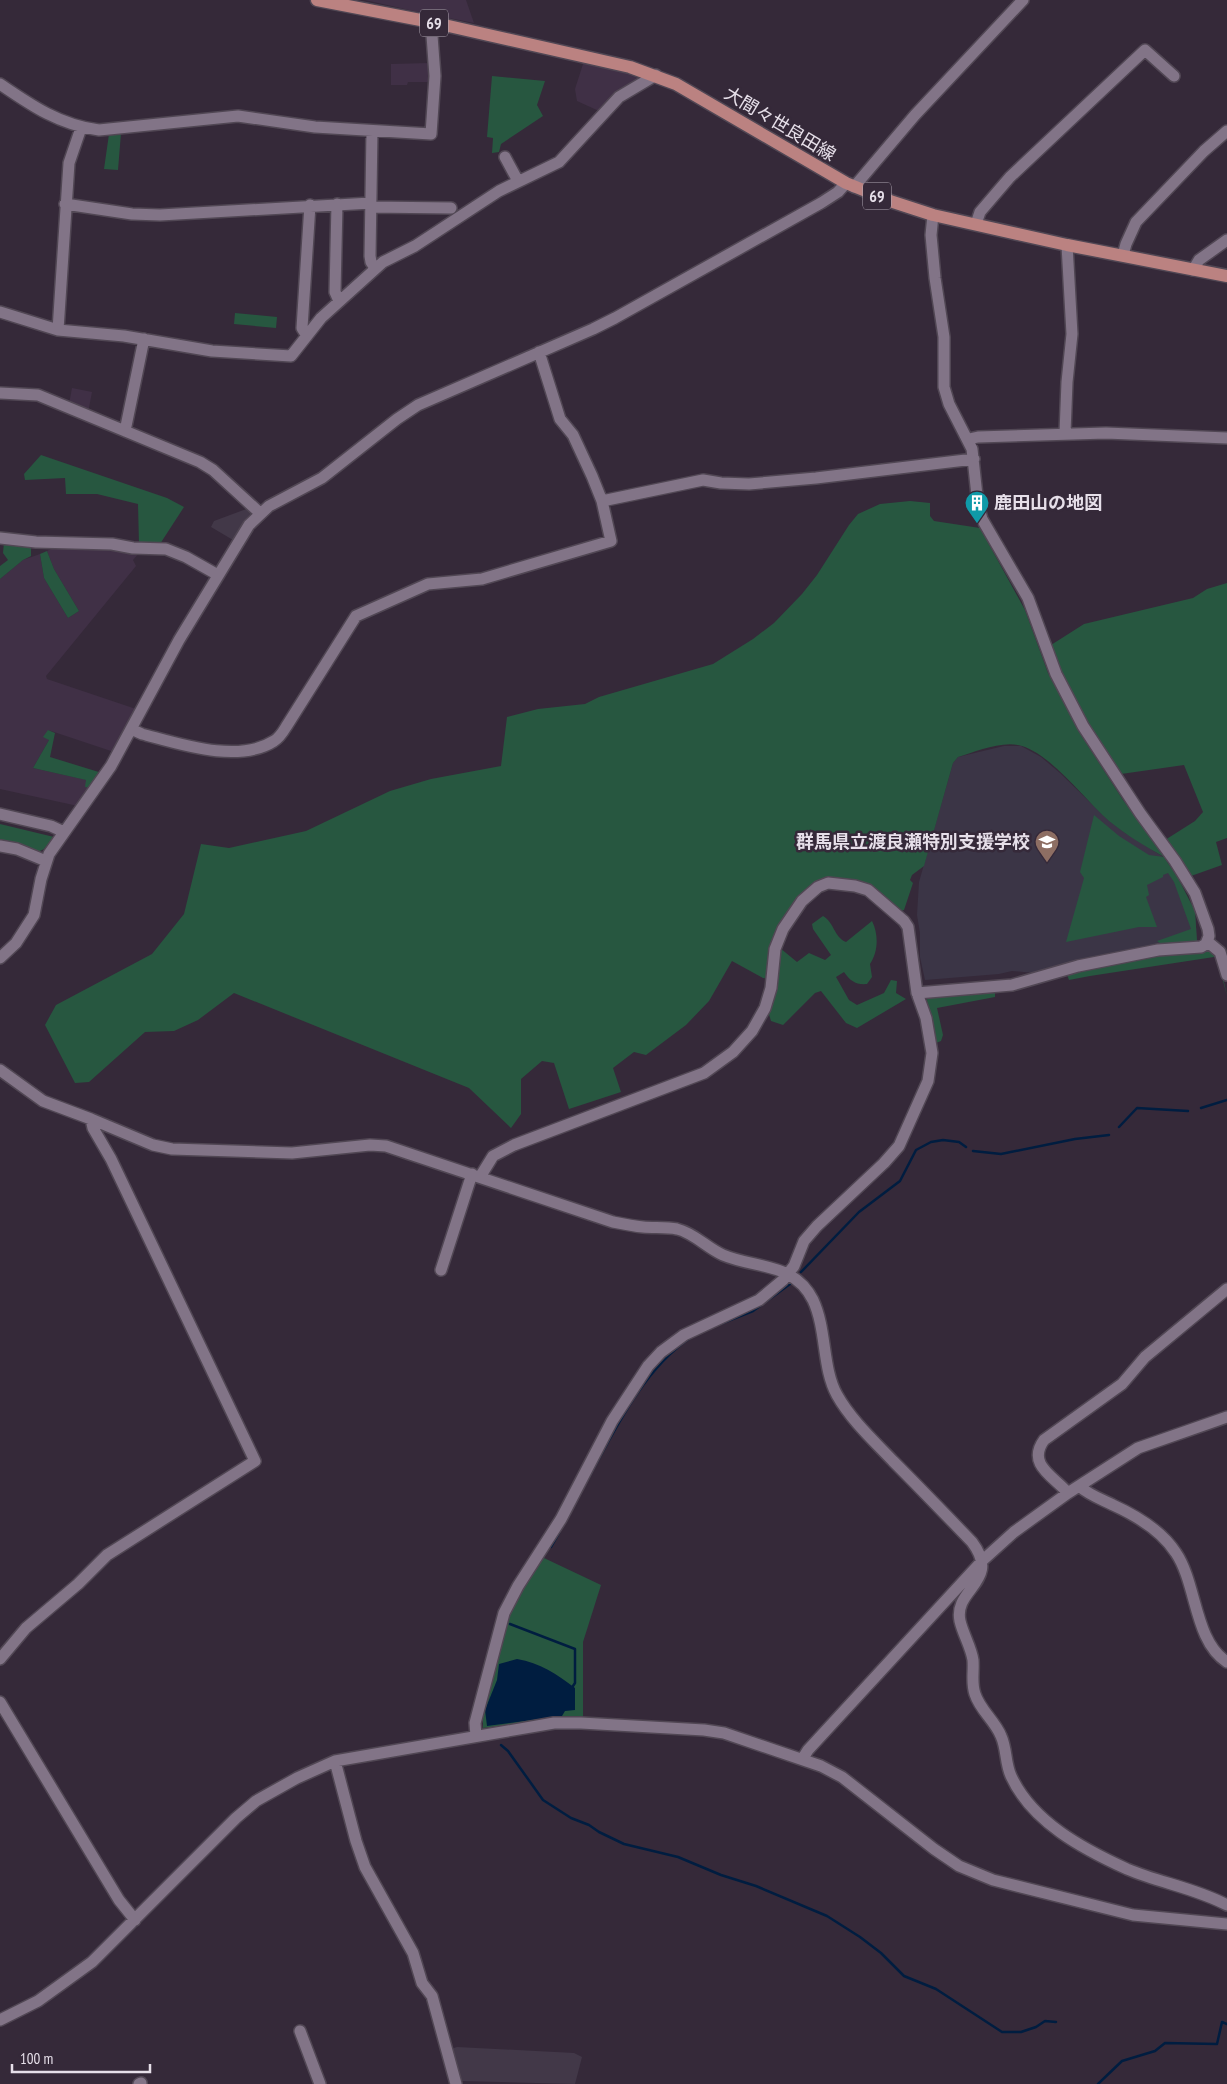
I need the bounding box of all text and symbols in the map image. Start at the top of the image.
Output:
road number: 69 [420,9,448,36]
street label: 大間々世良田線 [720,81,840,166]
road number: 69 [863,182,891,210]
building icon: 鹿田山の地図 [964,490,990,524]
place label: 鹿田山の地図 [994,491,1102,514]
school or university icon: 群馬県立渡良瀬特別支援学校 [1034,829,1060,863]
place label: 群馬県立渡良瀬特別支援学校 [796,830,1030,853]
scale bar [12,2042,150,2074]
text: 100 m [20,2049,53,2068]

